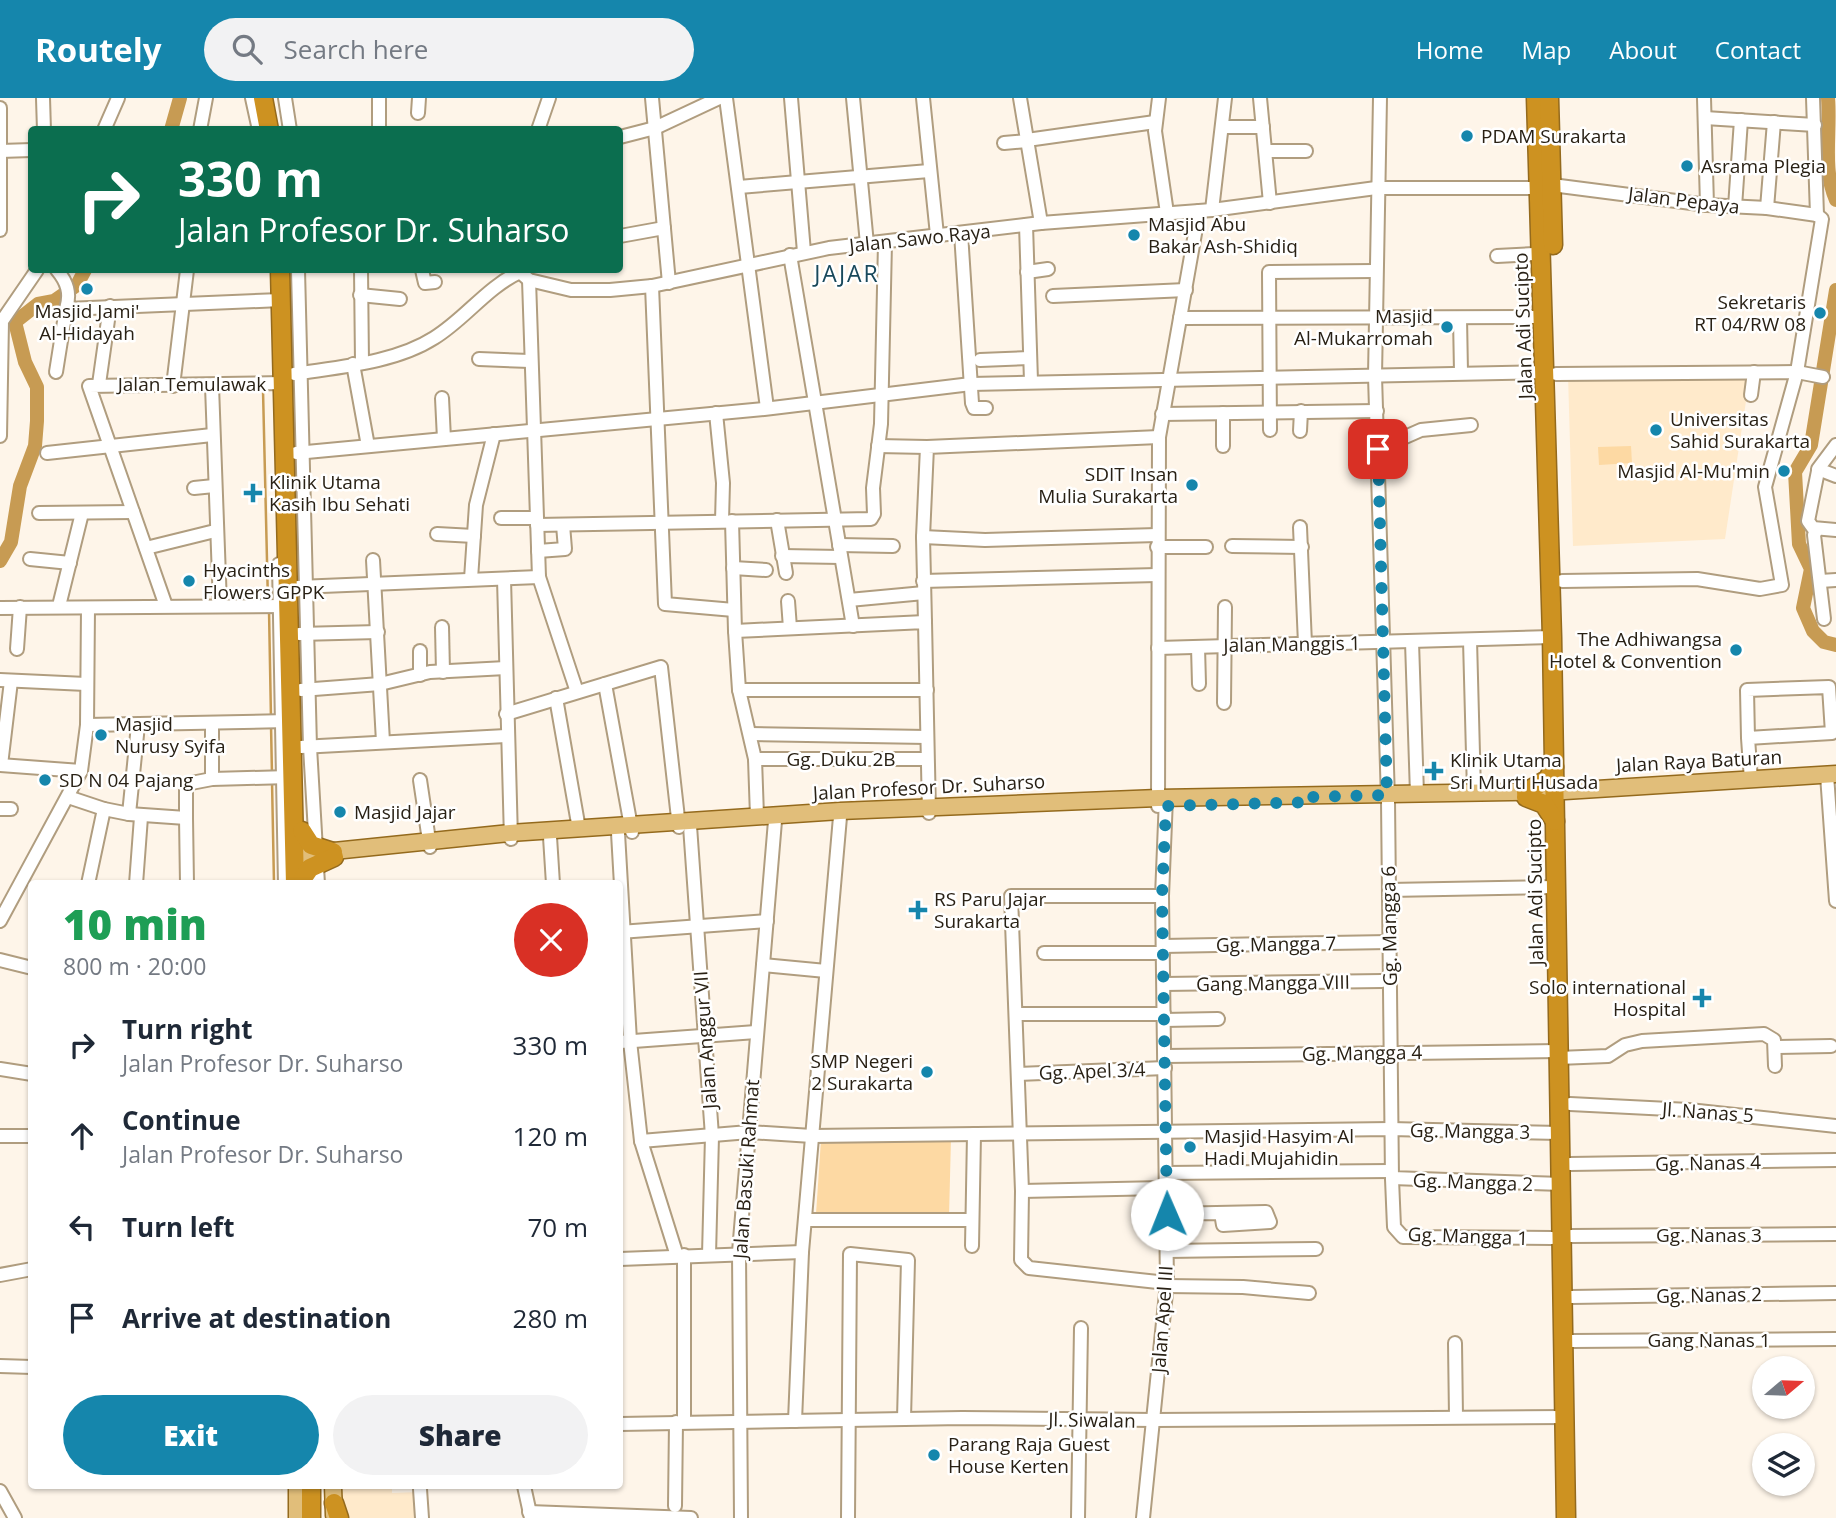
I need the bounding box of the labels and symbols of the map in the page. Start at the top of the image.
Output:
place label: PDAM Surakarta [1481,123,1626,149]
marker: PDAM Surakarta [1459,128,1475,144]
place label: Asrama Plegia [1701,153,1826,179]
marker: Asrama Plegia [1679,158,1695,174]
street label: Jalan Pepaya [1625,180,1741,220]
place label: Masjid Abu Bakar Ash-Shidiq [1148,211,1298,259]
street label: Jalan Sawo Raya [846,218,992,259]
marker: Masjid Abu Bakar Ash-Shidiq [1126,227,1142,243]
street label: Jalan Adi Sucipto [1507,252,1539,402]
district label: JAJAR [812,257,880,289]
marker: Masjid Jami' Al-Hidayah [79,281,95,297]
place label: Sekretaris RT 04/RW 08 [1694,289,1806,337]
place label: Masjid Jami' Al-Hidayah [34,298,140,346]
place label: Masjid Al-Mukarromah [1294,303,1433,351]
marker: Sekretaris RT 04/RW 08 [1812,305,1828,321]
marker: Masjid Al-Mukarromah [1439,319,1455,335]
street label: Jalan Temulawak [116,371,266,397]
place label: Universitas Sahid Surakarta [1670,406,1810,454]
pin [1348,419,1408,479]
marker: Universitas Sahid Surakarta [1648,422,1664,438]
place label: Masjid Al-Mu'min [1617,458,1770,484]
place label: SDIT Insan Mulia Surakarta [1038,461,1178,509]
marker: Masjid Al-Mu'min [1776,463,1792,479]
place label: Klinik Utama Kasih Ibu Sehati [269,469,410,517]
marker: SDIT Insan Mulia Surakarta [1184,477,1200,493]
marker: Klinik Utama Kasih Ibu Sehati [243,483,263,503]
place label: Hyacinths Flowers GPPK [203,557,325,605]
marker: Hyacinths Flowers GPPK [181,573,197,589]
place label: The Adhiwangsa Hotel & Convention [1549,626,1722,674]
street label: Jalan Manggis 1 [1221,630,1361,658]
marker: The Adhiwangsa Hotel & Convention [1728,642,1744,658]
place label: Masjid Nurusy Syifa [115,711,226,759]
marker: Masjid Nurusy Syifa [93,727,109,743]
street label: Jalan Raya Baturan [1613,744,1783,778]
street label: Gg. Duku 2B [786,746,896,772]
place label: Klinik Utama Sri Murti Husada [1450,747,1598,795]
marker: Klinik Utama Sri Murti Husada [1424,761,1444,781]
place label: SD N 04 Pajang [59,767,193,793]
street label: Jalan Profesor Dr. Suharso [810,768,1046,806]
marker: SD N 04 Pajang [37,772,53,788]
place label: Masjid Jajar [354,799,456,825]
marker: Masjid Jajar [332,804,348,820]
street label: Jalan Adi Sucipto [1521,818,1549,968]
street label: Gg. Mangga 6 [1375,866,1403,986]
place label: RS Paru Jajar Surakarta [934,886,1046,934]
marker: RS Paru Jajar Surakarta [908,900,928,920]
street label: Gg. Mangga 7 [1216,930,1336,958]
street label: Gang Mangga VIII [1196,969,1350,997]
street label: Jalan Anggur VII [687,970,723,1112]
place label: Solo international Hospital [1529,974,1686,1022]
marker: Solo international Hospital [1692,988,1712,1008]
street label: Gg. Mangga 4 [1302,1039,1423,1067]
place label: SMP Negeri 2 Surakarta [811,1048,913,1096]
street label: Gg. Apel 3/4 [1038,1056,1146,1086]
marker: SMP Negeri 2 Surakarta [919,1064,935,1080]
street label: Jalan Basuki Rahmat [727,1078,765,1262]
street label: Jl. Nanas 5 [1659,1096,1755,1128]
street label: Gg. Mangga 3 [1410,1117,1530,1145]
place label: Masjid Hasyim Al Hadi Mujahidin [1204,1123,1354,1171]
marker: Masjid Hasyim Al Hadi Mujahidin [1182,1139,1198,1155]
street label: Gg. Nanas 4 [1655,1149,1761,1177]
street label: Gg. Mangga 2 [1412,1167,1534,1197]
position arrow [1130,1177,1204,1251]
street label: Gg. Mangga 1 [1407,1221,1529,1251]
street label: Gg. Nanas 3 [1656,1222,1762,1248]
street label: Jalan Apel III [1145,1264,1179,1376]
street label: Gg. Nanas 2 [1656,1281,1762,1309]
street label: Gang Nanas 1 [1647,1327,1771,1353]
north arrow [1752,1356,1815,1419]
street label: Jl. Siwalan [1046,1406,1136,1434]
place label: Parang Raja Guest House Kerten [948,1431,1110,1479]
marker: Parang Raja Guest House Kerten [926,1447,942,1463]

